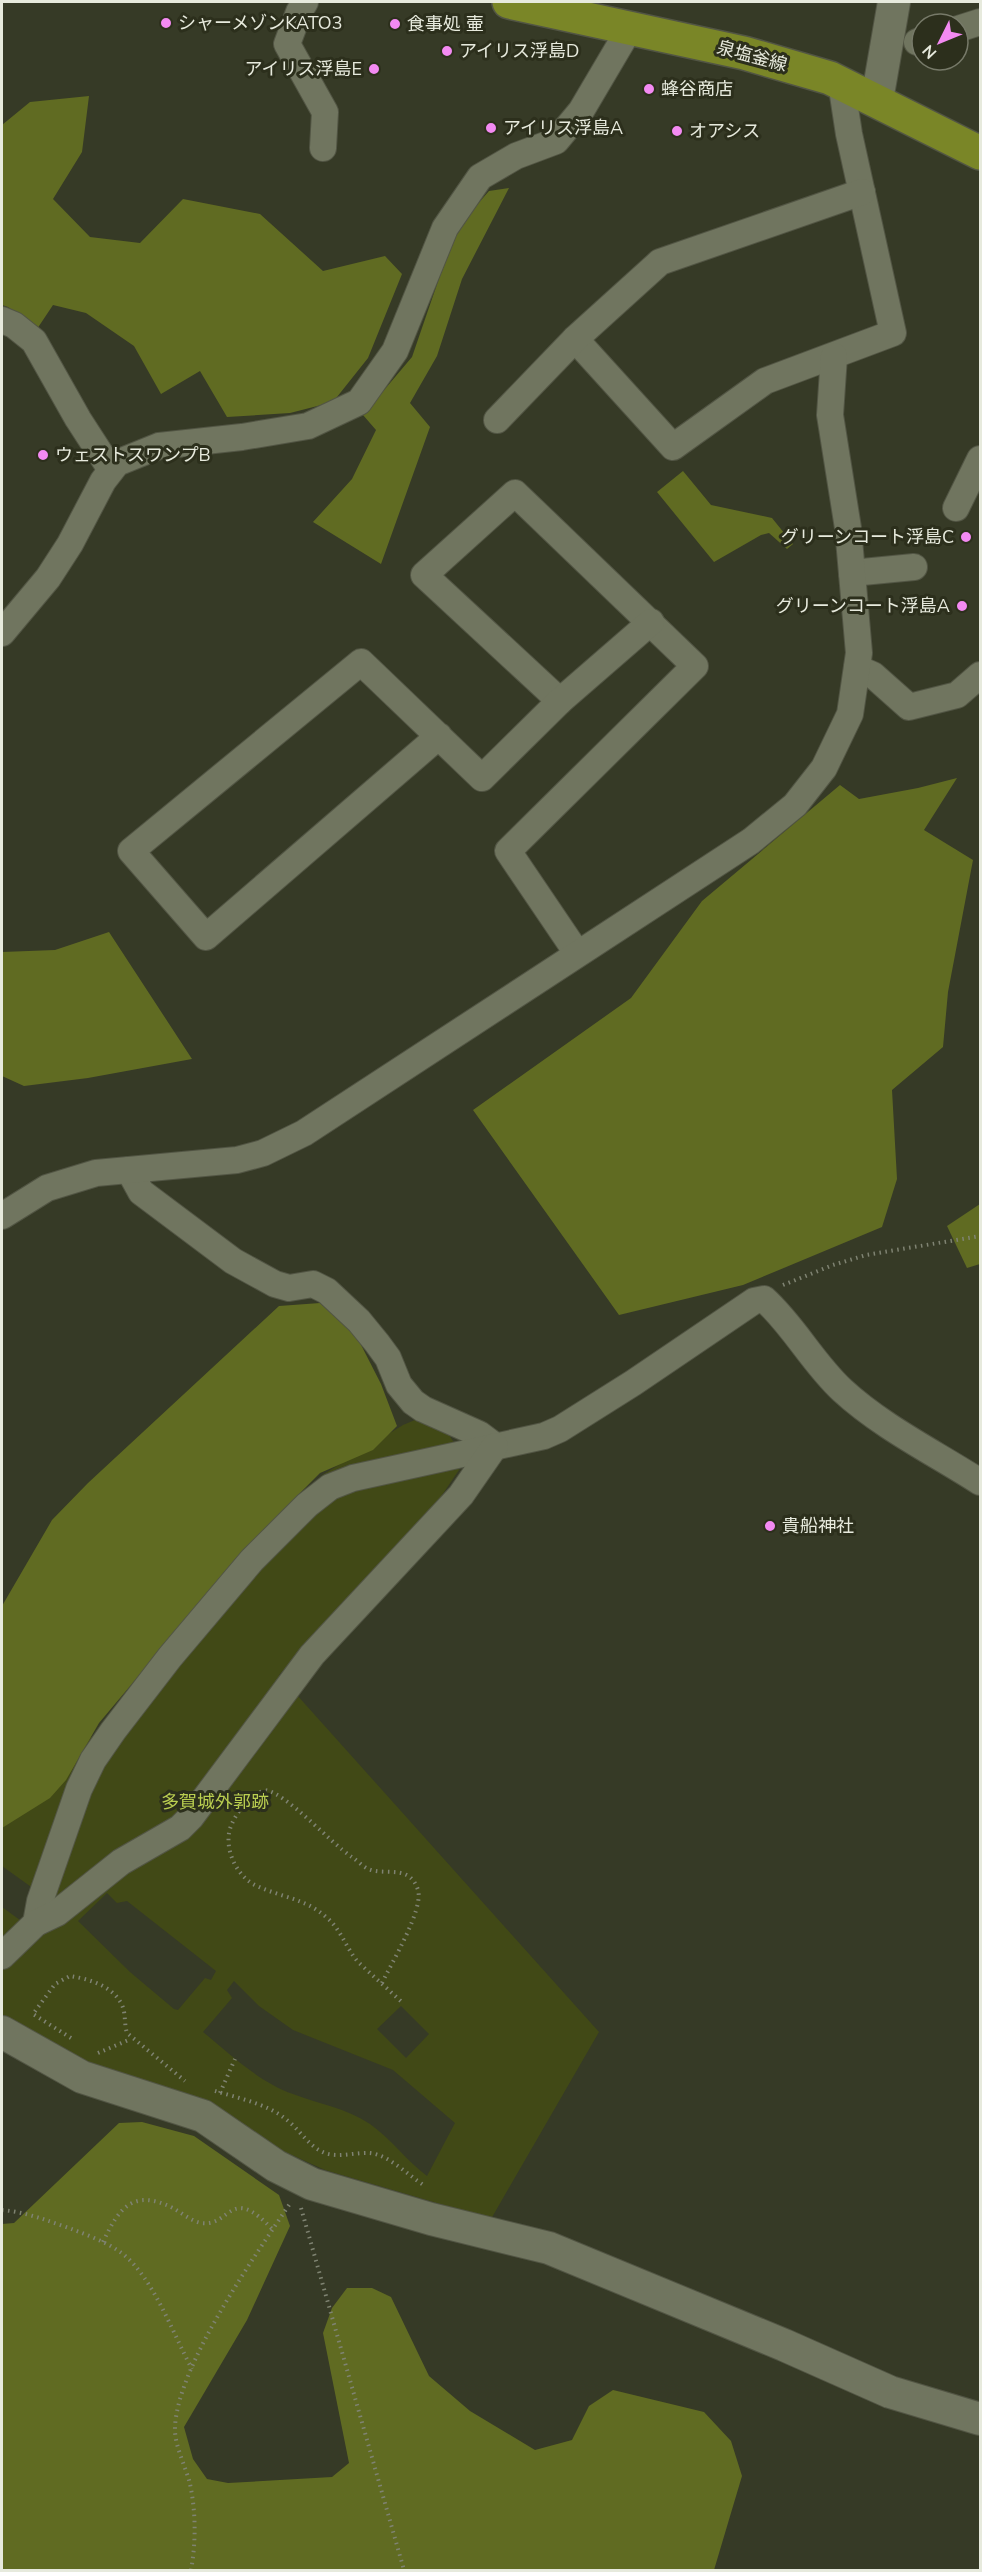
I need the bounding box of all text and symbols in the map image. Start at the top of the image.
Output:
place label: シャーメゾンKATO3 [178,11,342,35]
place label: 食事処 壷 [407,12,484,36]
north arrow [910,12,970,72]
marker: シャーメゾンKATO3 [159,16,173,30]
marker: 食事処 壷 [388,17,402,31]
street label: 泉塩釜線 [714,35,790,77]
place label: アイリス浮島D [459,39,579,63]
text: N [918,40,942,63]
marker: アイリス浮島D [440,44,454,58]
place label: アイリス浮島E [244,57,362,81]
marker: アイリス浮島E [367,62,381,76]
place label: 蜂谷商店 [661,77,733,101]
marker: 蜂谷商店 [642,82,656,96]
place label: アイリス浮島A [503,116,623,140]
place label: オアシス [689,119,760,143]
marker: アイリス浮島A [484,121,498,135]
marker: オアシス [670,124,684,138]
place label: ウェストスワンプB [55,443,211,467]
marker: ウェストスワンプB [36,448,50,462]
place label: グリーンコート浮島C [781,525,954,549]
marker: グリーンコート浮島C [959,530,973,544]
place label: グリーンコート浮島A [776,594,950,618]
marker: グリーンコート浮島A [955,599,969,613]
place label: 貴船神社 [782,1514,854,1538]
marker: 貴船神社 [763,1519,777,1533]
park label: 多賀城外郭跡 [161,1790,269,1814]

